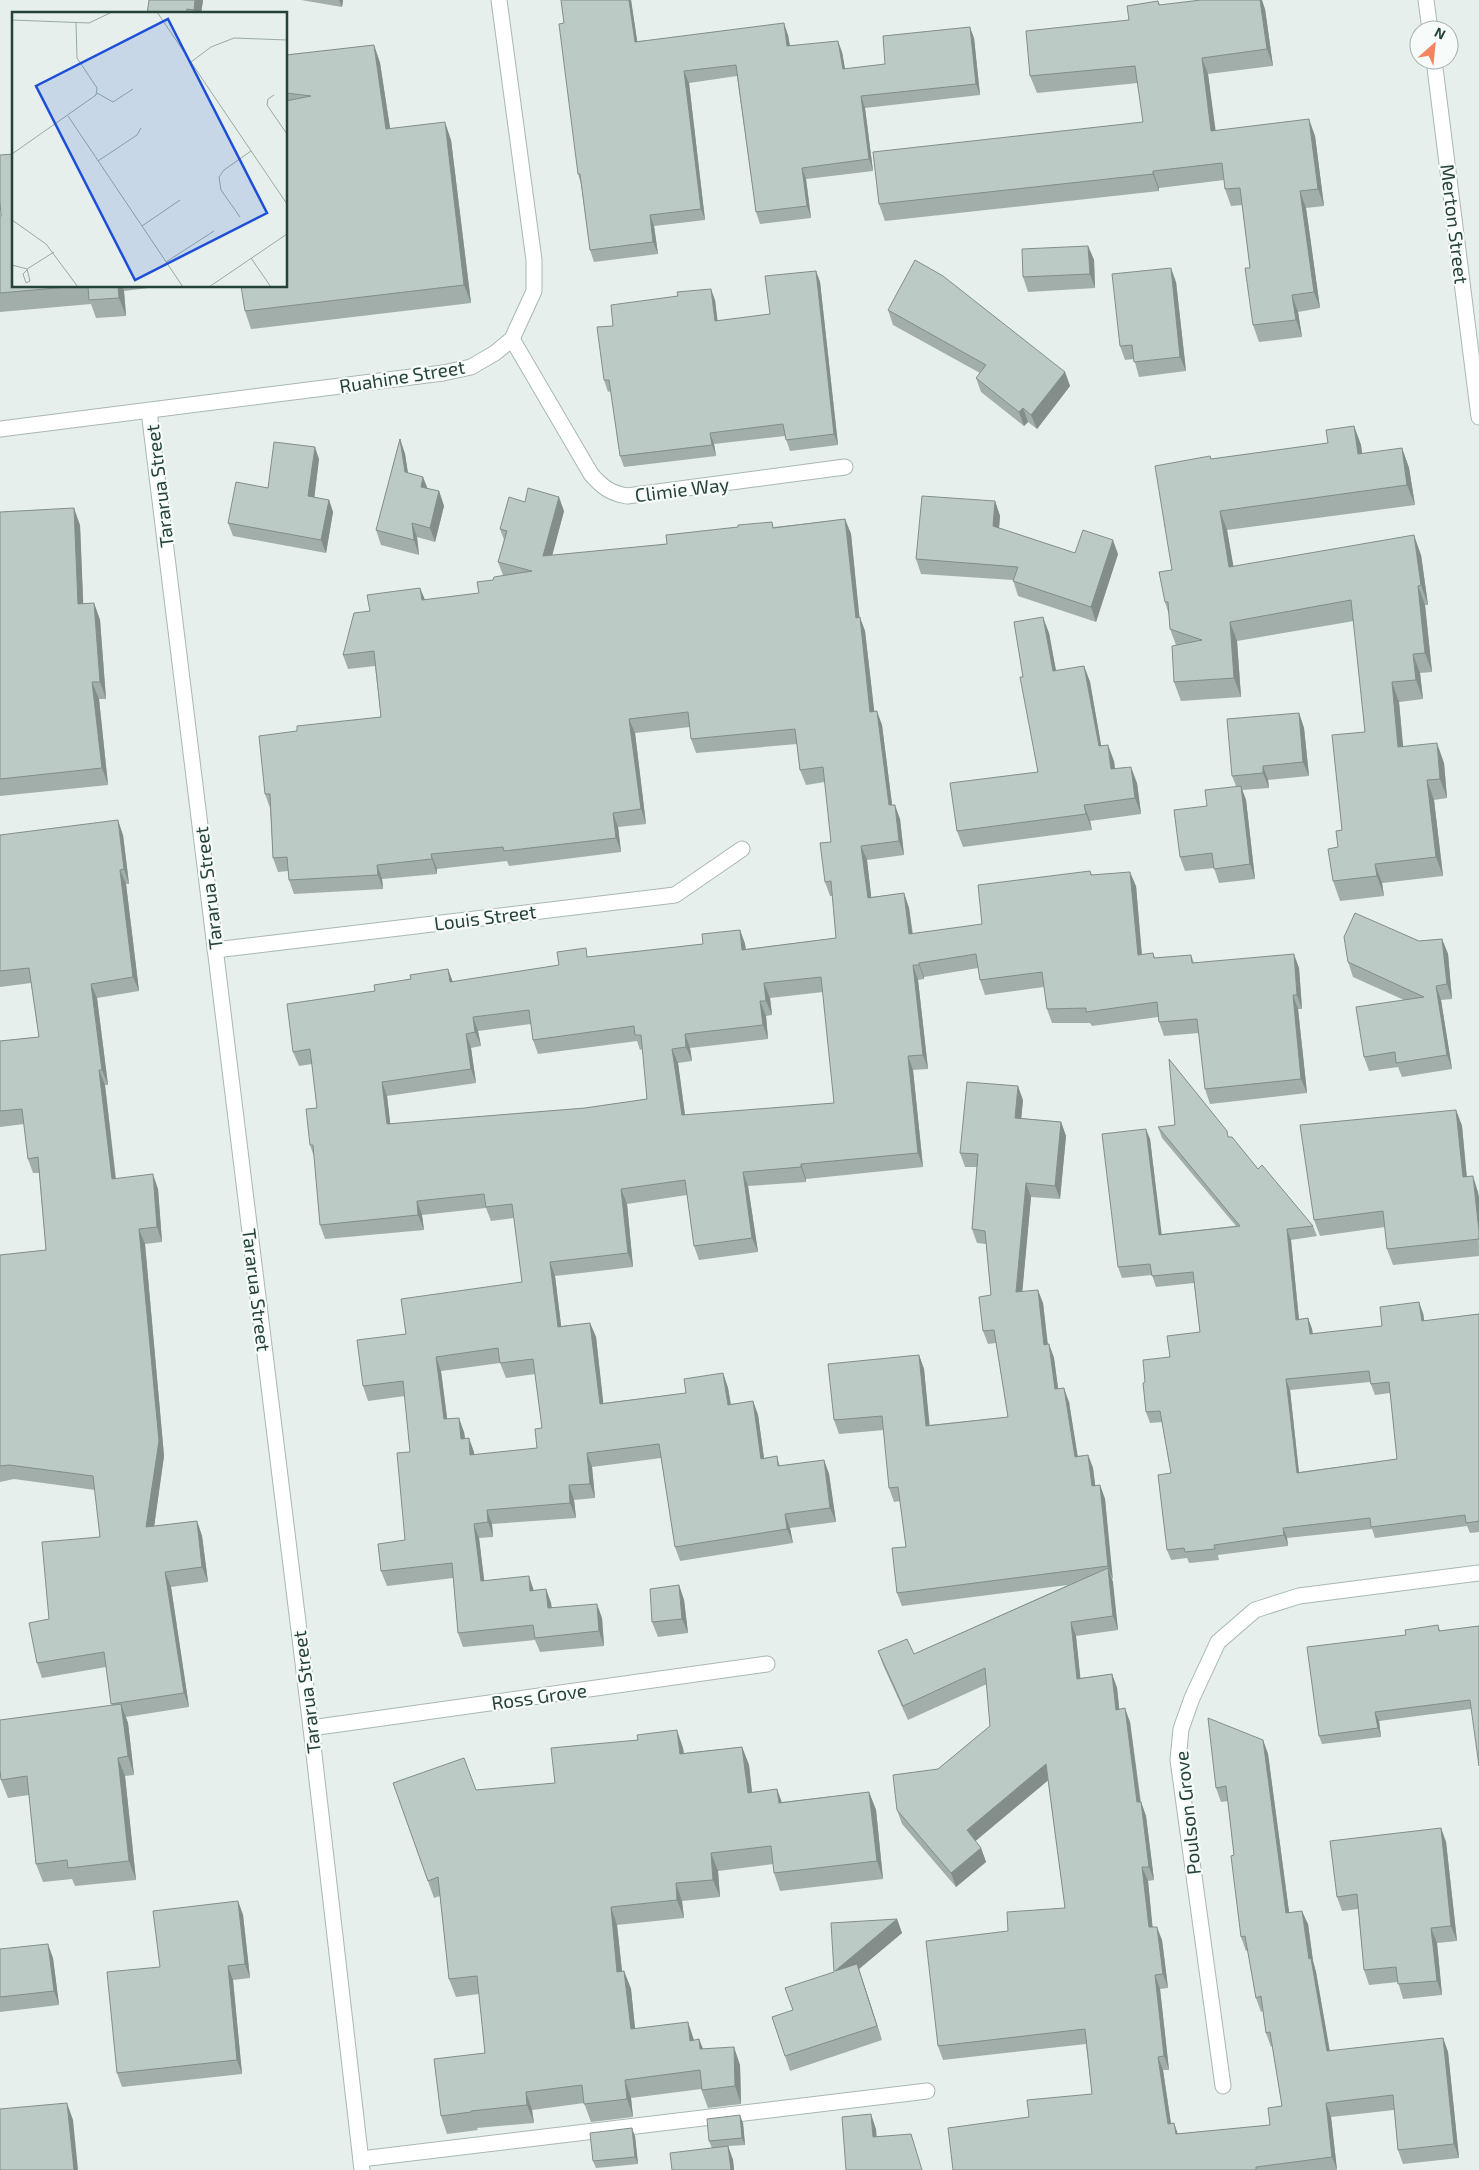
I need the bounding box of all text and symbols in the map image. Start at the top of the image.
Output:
inset map [12,12,288,288]
north arrow [1409,20,1459,70]
text: N [1432,23,1448,43]
street label: Merton Street [1436,163,1474,285]
street label: Ruahine Street [337,355,467,397]
street label: Tararua Street [140,423,178,549]
street label: Climie Way [633,472,731,506]
street label: Tararua Street [189,825,227,951]
street label: Louis Street [433,899,537,935]
street label: Tararua Street [238,1227,276,1353]
street label: Tararua Street [287,1629,325,1755]
street label: Ross Grove [490,1678,588,1714]
street label: Poulson Grove [1169,1750,1205,1876]

